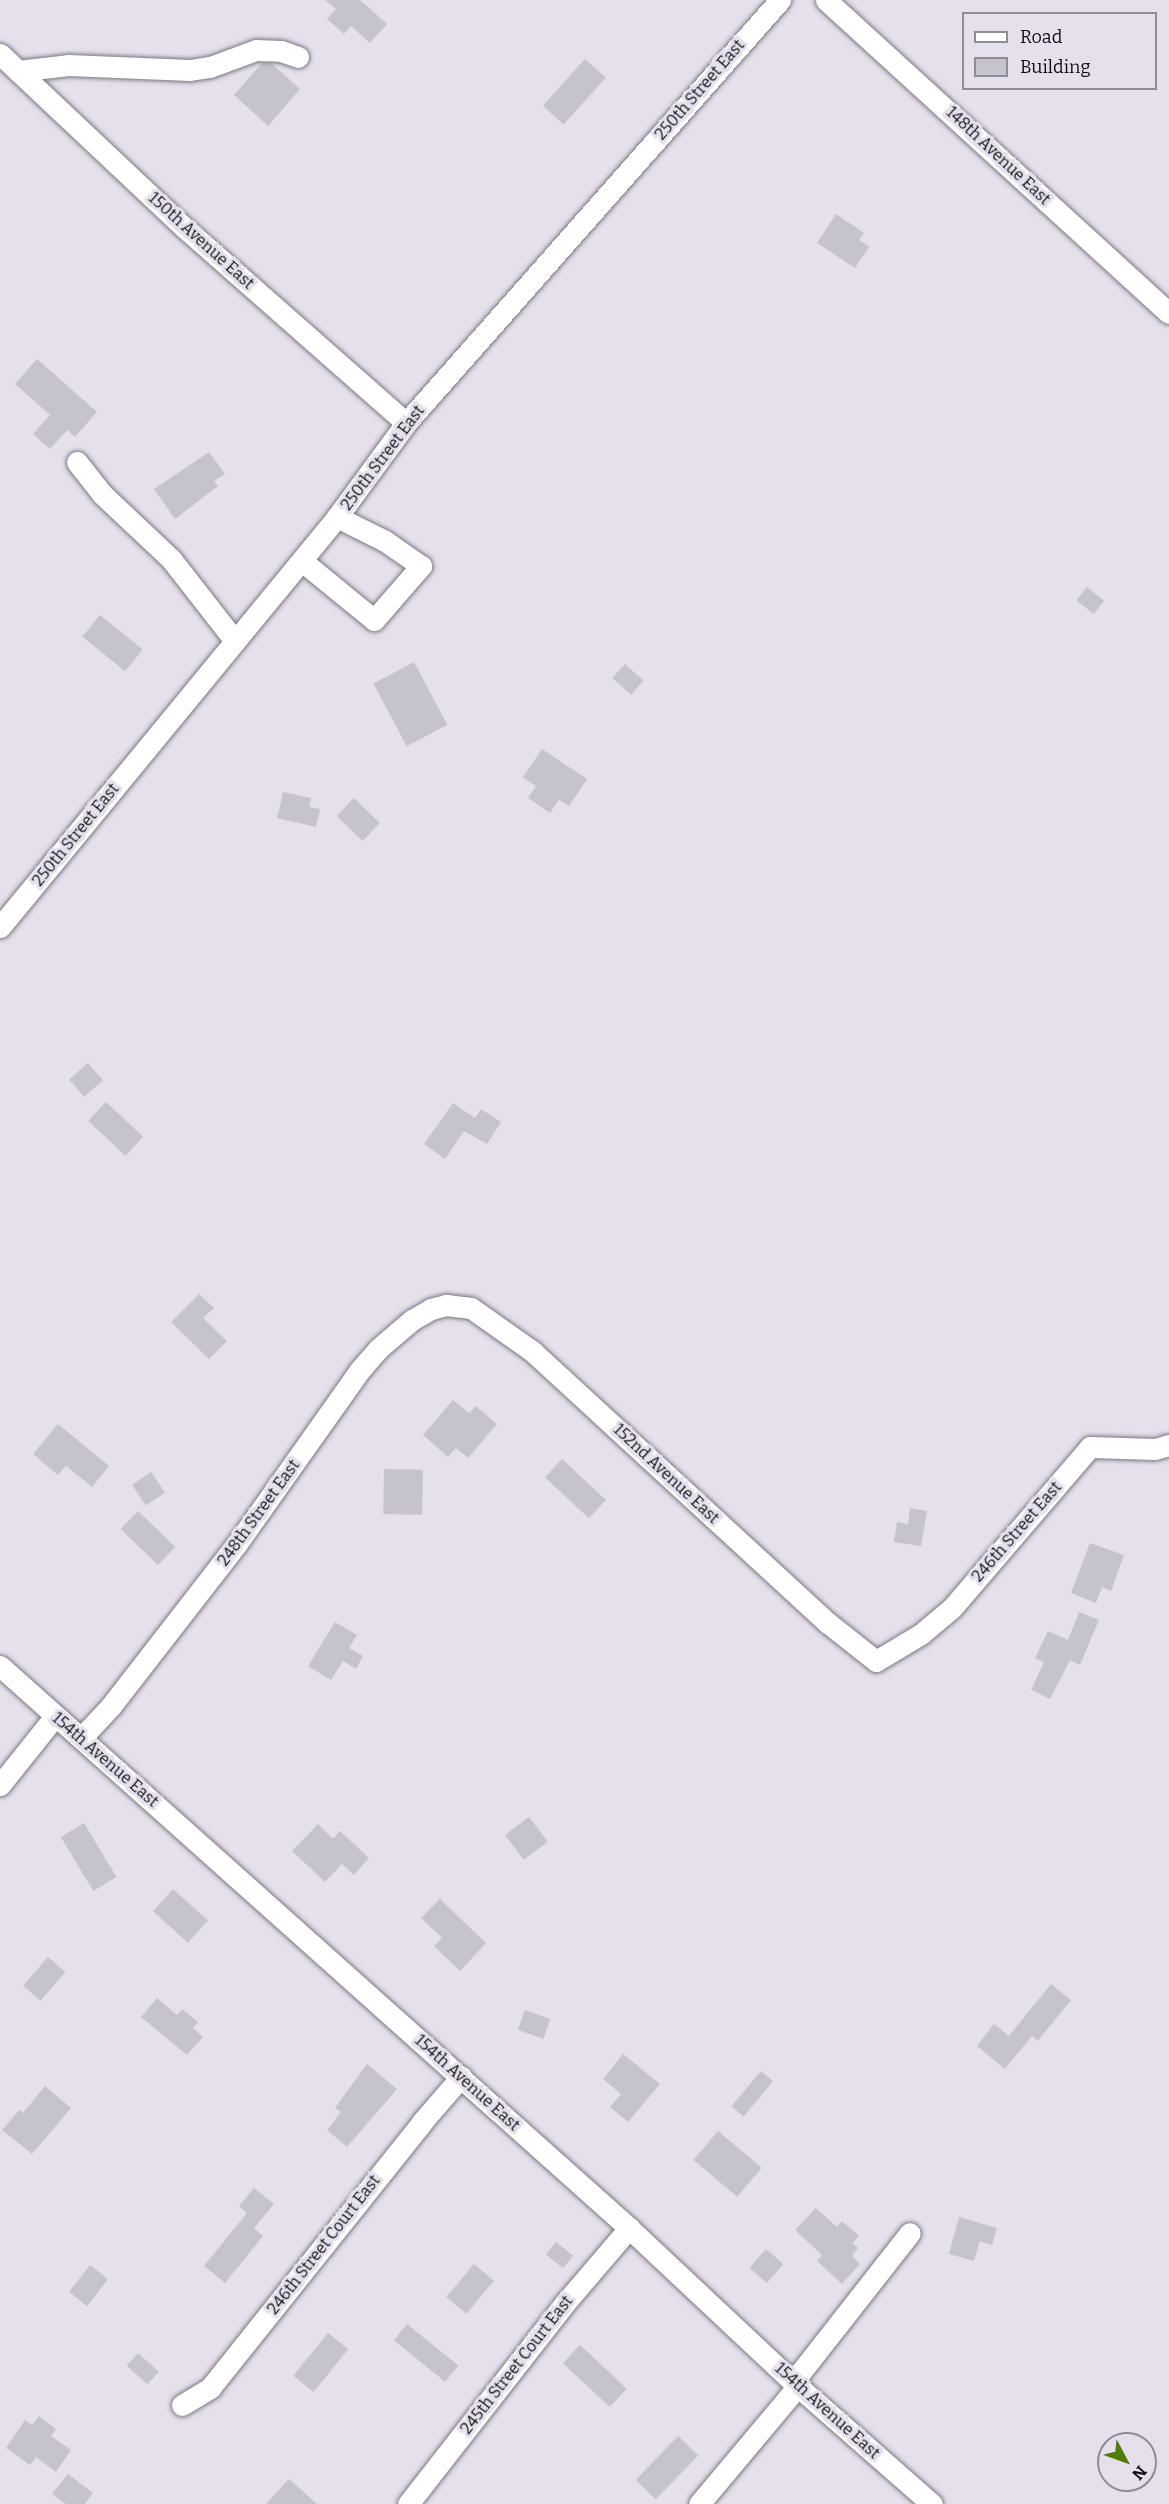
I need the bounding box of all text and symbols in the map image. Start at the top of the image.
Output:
legend [962,12,1157,90]
text: Road [1020,26,1062,48]
street label: 250th Street East [651,36,749,144]
text: Building [1020,56,1091,78]
street label: 148th Avenue East [942,103,1054,209]
street label: 150th Avenue East [144,189,258,293]
street label: 250th Street East [337,402,429,514]
street label: 250th Street East [29,780,123,890]
street label: 152nd Avenue East [609,1420,723,1528]
street label: 248th Street East [214,1456,304,1570]
street label: 246th Street East [968,1478,1066,1586]
street label: 154th Avenue East [48,1709,162,1811]
street label: 154th Avenue East [411,2031,523,2135]
street label: 246th Street Court East [264,2172,384,2318]
street label: 245th Street Court East [457,2292,577,2438]
street label: 154th Avenue East [771,2359,883,2463]
north arrow [1097,2432,1157,2492]
text: N [1128,2462,1151,2484]

